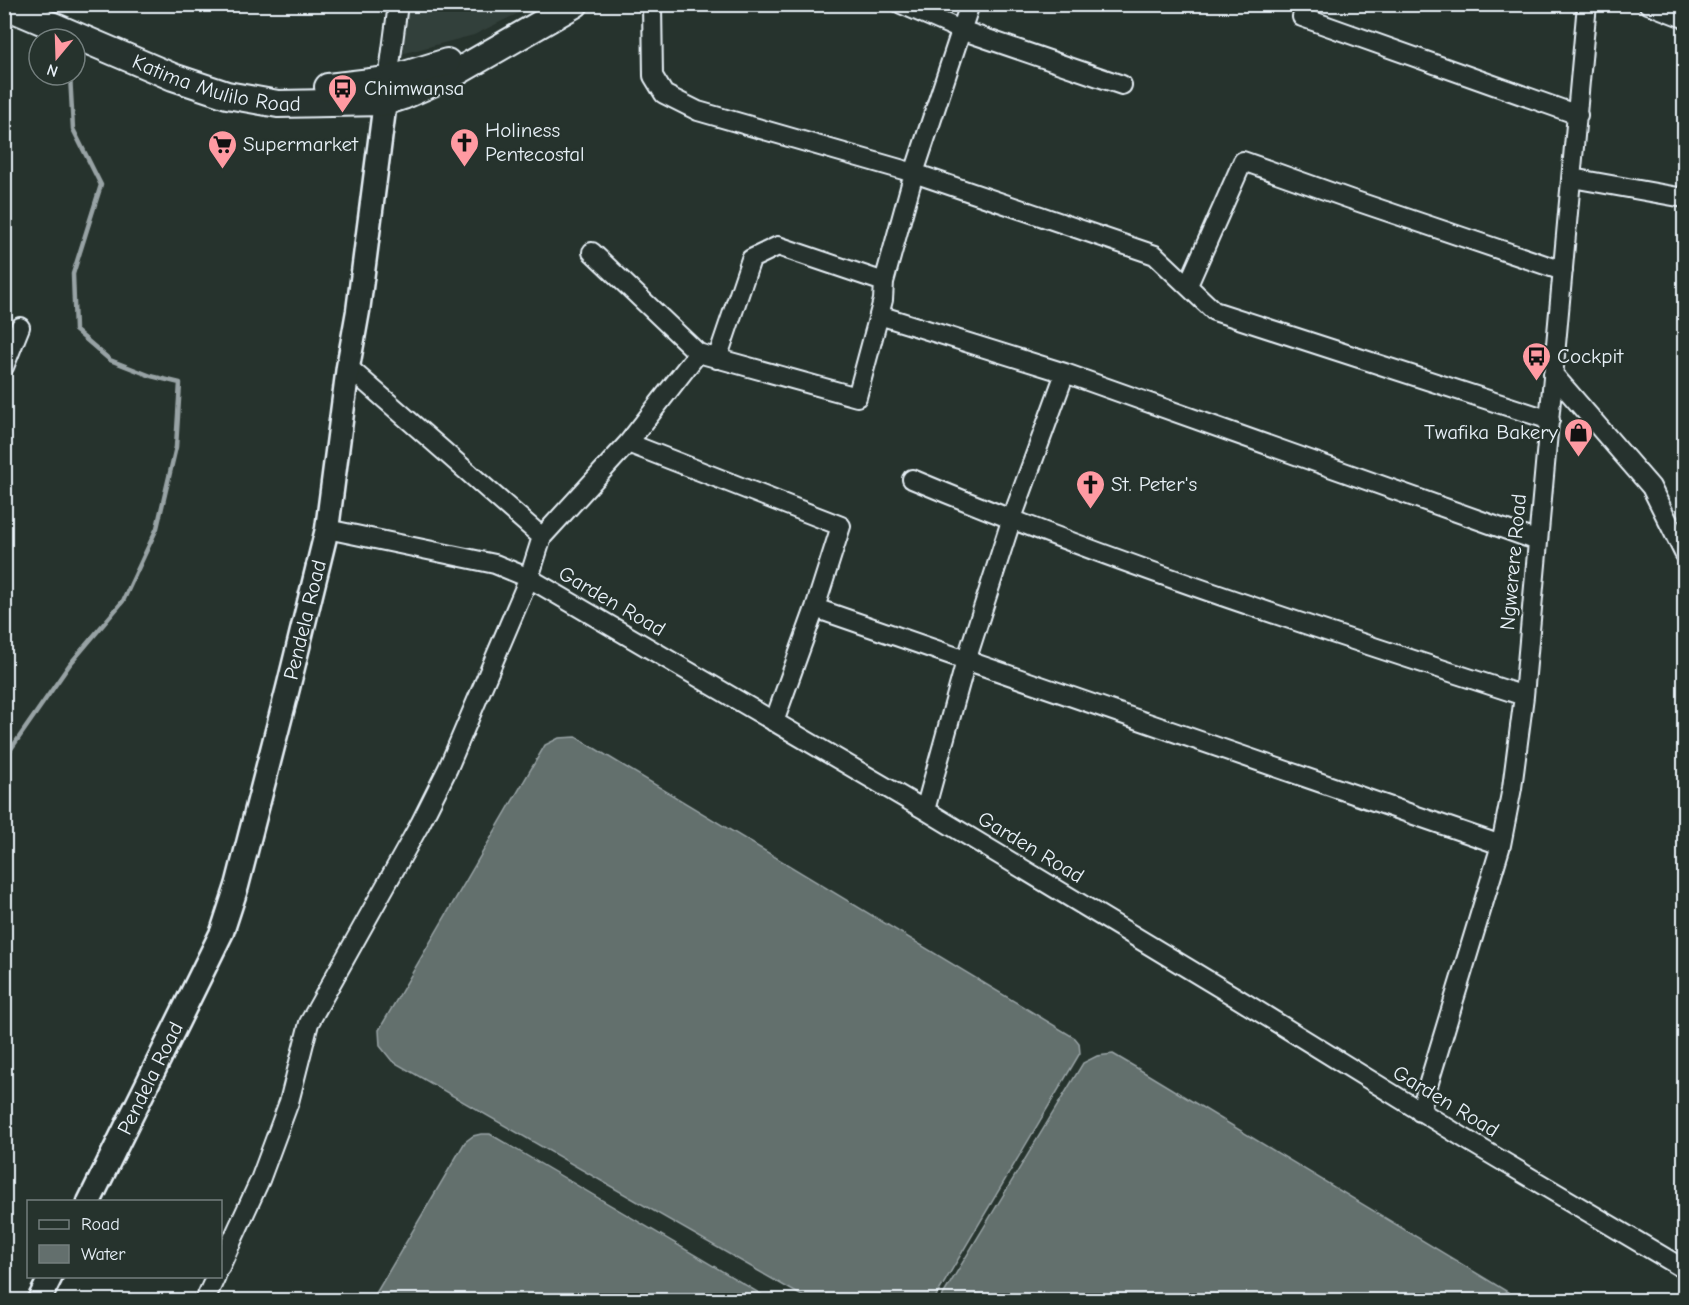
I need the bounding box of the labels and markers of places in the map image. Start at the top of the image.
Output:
bus stop icon: Chimwansa [327,72,359,114]
place label: Chimwansa [364,76,464,100]
place label: Holiness Pentecostal [485,118,585,166]
church icon: Holiness Pentecostal [448,126,480,168]
supermarket icon: Supermarket [206,128,238,170]
place label: Supermarket [243,132,359,156]
bus stop icon: Cockpit [1520,340,1552,382]
place label: Cockpit [1557,344,1624,368]
shop icon: Twafika Bakery [1563,416,1595,458]
place label: Twafika Bakery [1424,420,1559,444]
church icon: St. Peter's [1074,468,1106,510]
place label: St. Peter's [1111,472,1197,496]

